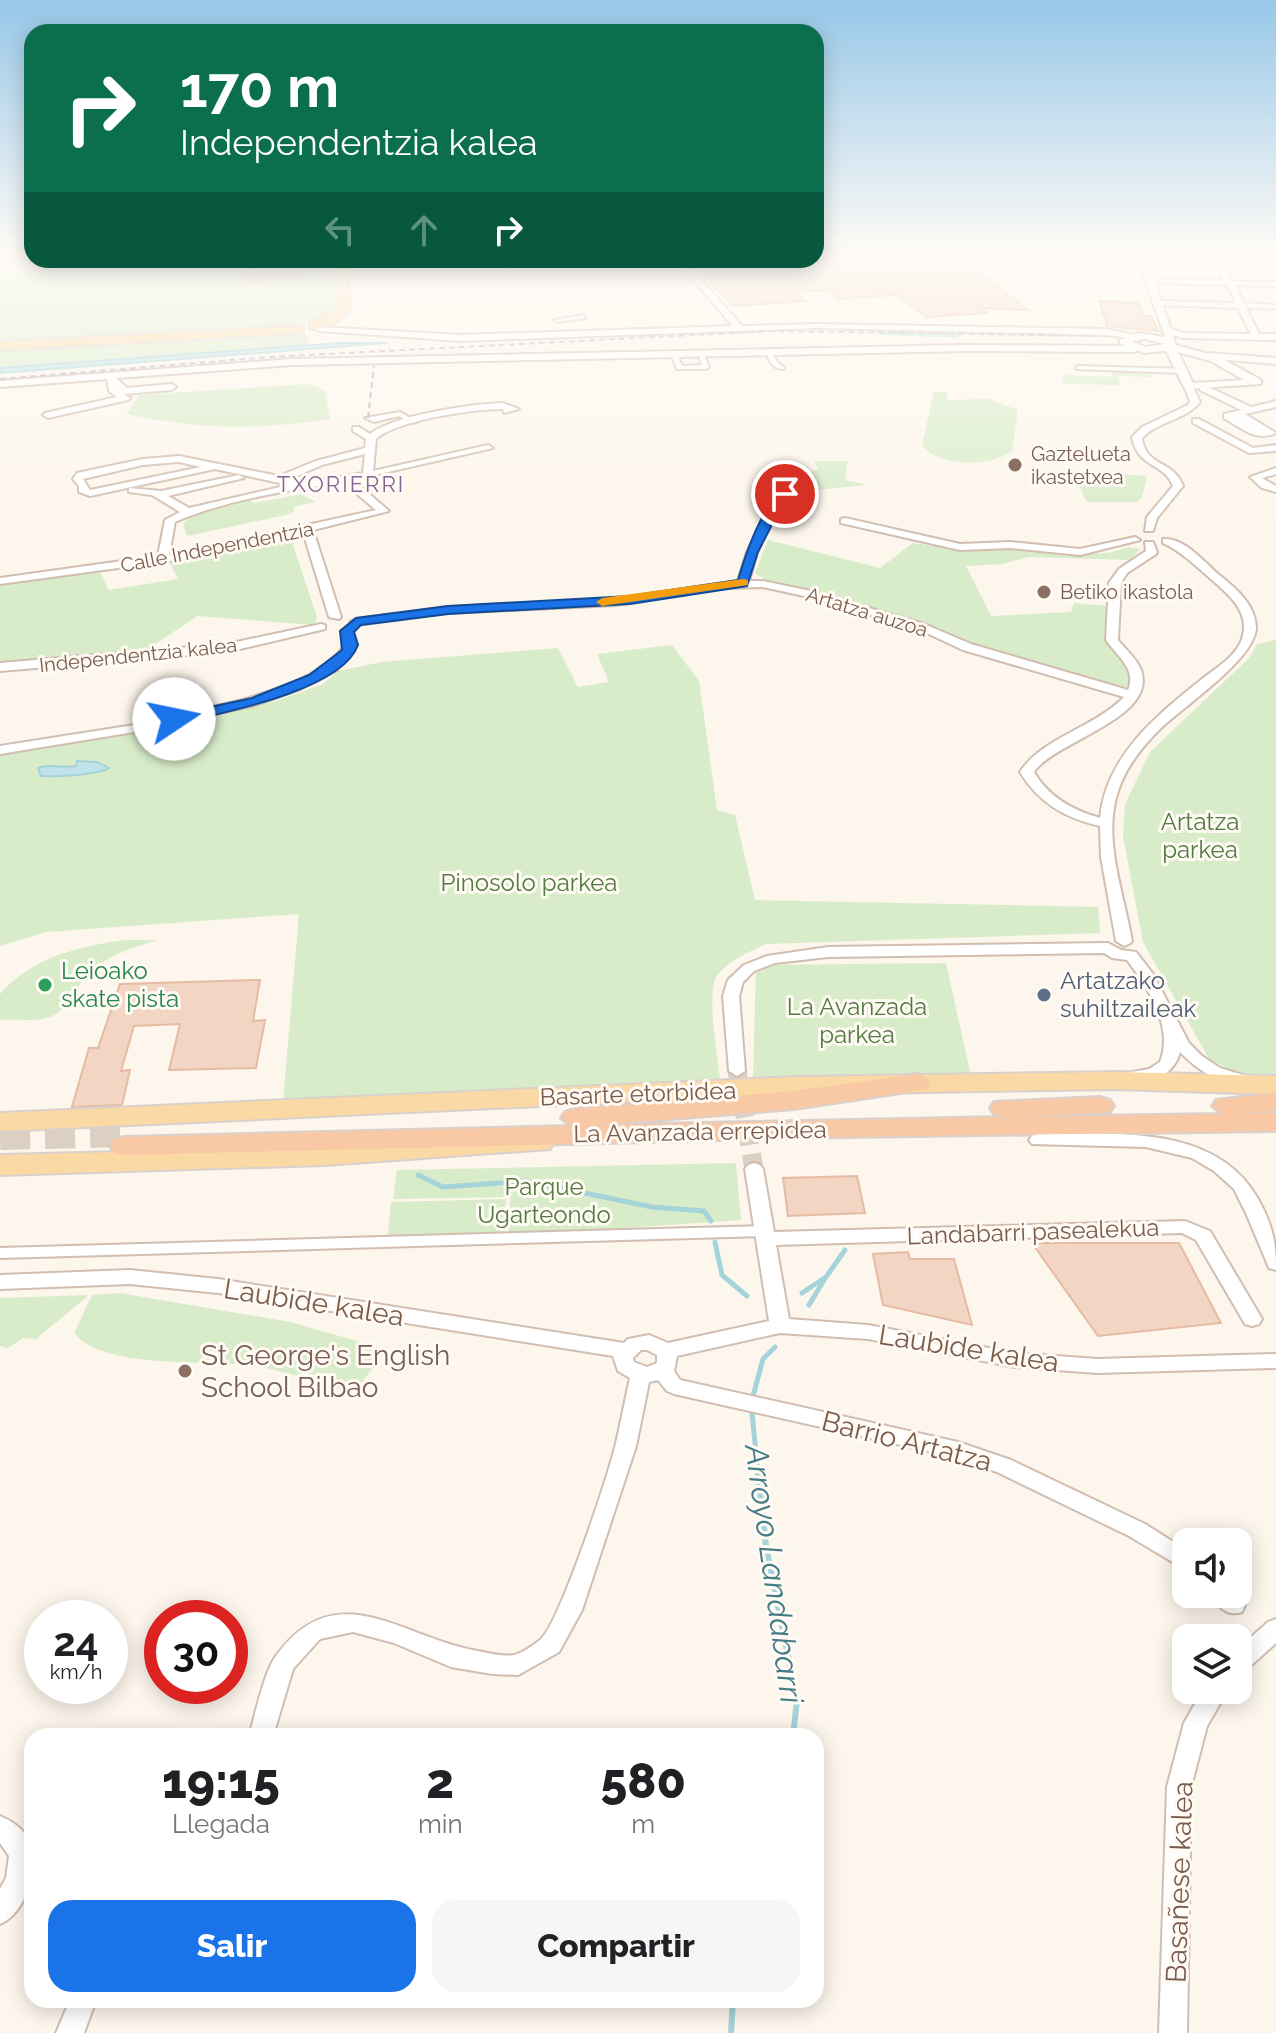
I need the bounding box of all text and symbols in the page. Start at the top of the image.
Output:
text: 170 m [180,54,339,120]
icon: right [48,56,152,160]
text: Independentzia kalea [180,121,538,163]
icon: left [318,208,362,252]
icon: ahead [402,208,446,252]
icon: right [486,208,530,252]
place label: Gaztelueta ikastetxea [1031,442,1131,489]
marker: Gaztelueta ikastetxea [1006,456,1024,474]
pin [751,460,819,528]
district label: TXORIERRI [277,471,405,497]
icon: arrive [763,472,807,516]
street label: Calle Independentzia [118,516,316,578]
place label: Betiko ikastola [1060,580,1193,604]
street label: Artatza auzoa [803,582,931,642]
marker: Betiko ikastola [1035,583,1053,601]
street label: Independentzia kalea [38,633,238,677]
position arrow [132,677,216,761]
park label: Artatza parkea [1161,807,1239,864]
park label: Pinosolo parkea [441,868,617,897]
place label: Leioako skate pista [61,956,179,1013]
place label: Artatzako suhiltzaileak [1060,966,1196,1023]
marker: Leioako skate pista [36,976,54,994]
marker: Artatzako suhiltzaileak [1035,986,1053,1004]
park label: La Avanzada parkea [787,992,927,1049]
street label: Basarte etorbidea [539,1076,737,1111]
street label: La Avanzada errepidea [573,1115,827,1148]
park label: Parque Ugarteondo [477,1172,611,1229]
street label: Landabarri pasealekua [906,1213,1160,1250]
street label: Laubide kalea [221,1272,406,1333]
street label: Laubide kalea [876,1318,1061,1379]
place label: St George's English School Bilbao [201,1339,450,1404]
marker: St George's English School Bilbao [176,1362,194,1380]
street label: Barrio Artatza [818,1404,995,1479]
water label: Arroyo Landabarri [738,1440,811,1707]
map controls [1172,1528,1252,1704]
button: sound [1172,1528,1252,1608]
speed limit sign: 30 [144,1600,248,1704]
text: 24 [53,1618,99,1665]
button: layers [1172,1624,1252,1704]
text: km/h [50,1660,102,1684]
text: 19:15 [162,1753,280,1809]
text: 2 [426,1753,454,1809]
text: 580 [601,1753,686,1809]
street label: Basañese kalea [1159,1781,1200,1983]
text: Llegada [172,1809,270,1839]
text: min [418,1809,463,1839]
text: m [631,1809,655,1839]
button: Salir [48,1900,416,1992]
button: Compartir [432,1900,800,1992]

